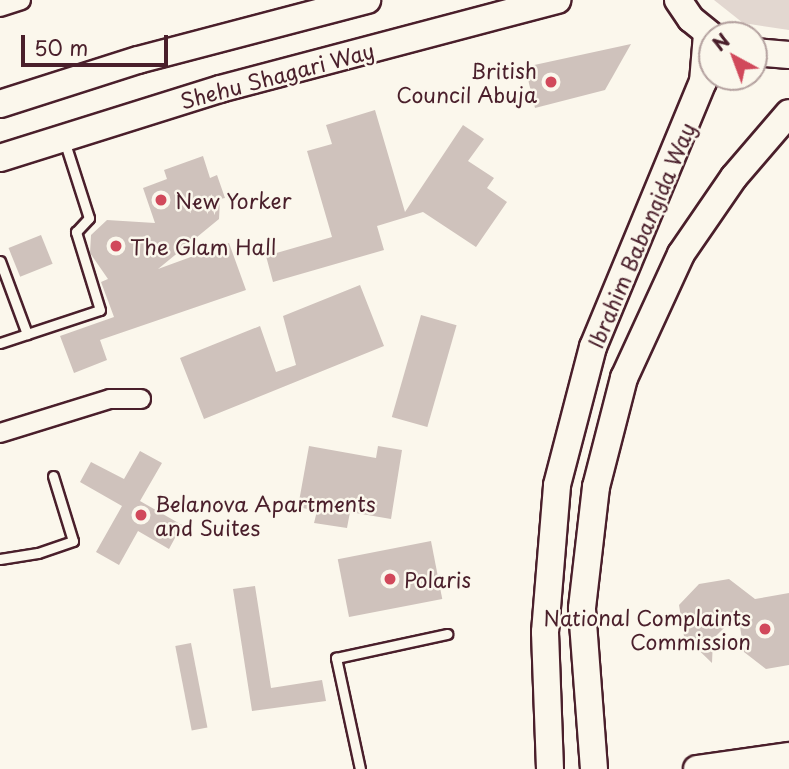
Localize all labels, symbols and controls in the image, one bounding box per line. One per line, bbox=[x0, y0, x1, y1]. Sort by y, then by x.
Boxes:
scale bar bbox=[24, 21, 172, 65]
north arrow bbox=[698, 21, 768, 91]
text: N bbox=[706, 26, 735, 57]
text: 50 m bbox=[34, 31, 88, 63]
street label: Shehu Shagari Way bbox=[178, 37, 376, 113]
place label: British Council Abuja bbox=[395, 57, 537, 107]
marker: British Council Abuja bbox=[543, 74, 559, 90]
street label: Ibrahim Babangida Way bbox=[582, 118, 700, 352]
place label: New Yorker bbox=[175, 187, 291, 213]
marker: New Yorker bbox=[153, 192, 169, 208]
place label: The Glam Hall bbox=[130, 233, 276, 259]
marker: The Glam Hall bbox=[108, 238, 124, 254]
place label: Belanova Apartments and Suites bbox=[155, 490, 375, 540]
marker: Belanova Apartments and Suites bbox=[133, 507, 149, 523]
place label: Polaris bbox=[404, 566, 471, 592]
marker: Polaris bbox=[382, 571, 398, 587]
place label: National Complaints Commission bbox=[543, 604, 751, 654]
marker: National Complaints Commission bbox=[757, 621, 773, 637]

